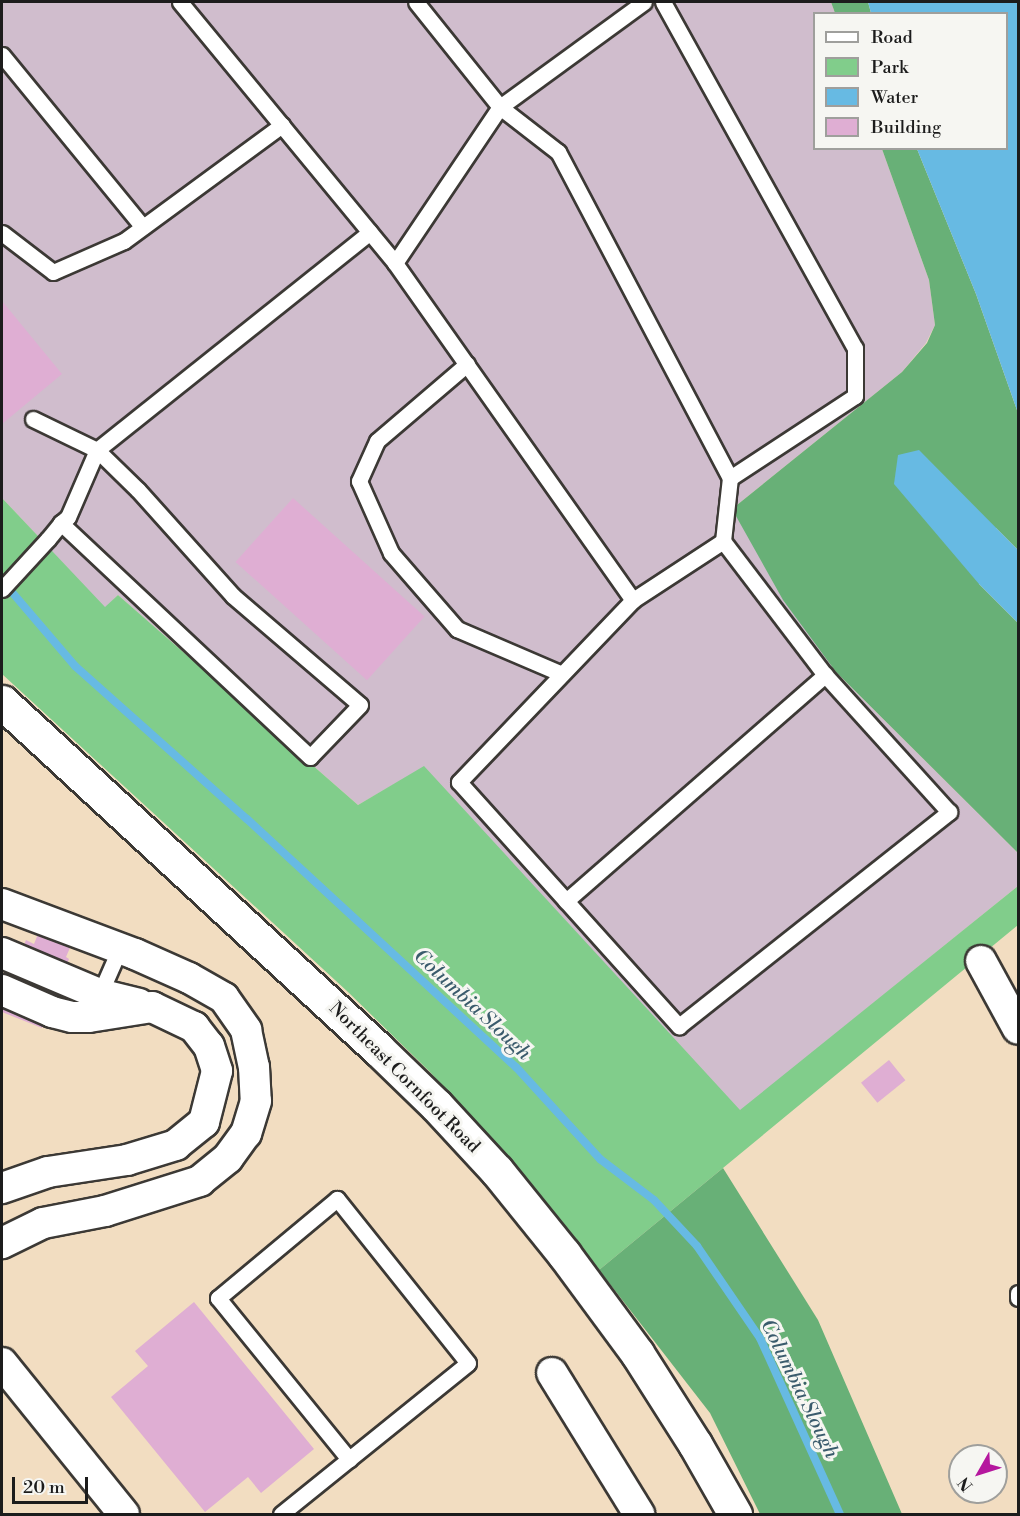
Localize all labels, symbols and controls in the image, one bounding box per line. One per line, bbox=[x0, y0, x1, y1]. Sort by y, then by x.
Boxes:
legend bbox=[813, 12, 1008, 150]
text: Road bbox=[871, 26, 913, 49]
text: Park bbox=[871, 56, 908, 79]
text: Water bbox=[871, 86, 918, 109]
text: Building bbox=[871, 116, 941, 139]
water label: Columbia Slough bbox=[408, 945, 536, 1065]
street label: Northeast Cornfoot Road bbox=[324, 998, 484, 1158]
water label: Columbia Slough bbox=[755, 1316, 843, 1462]
north arrow bbox=[948, 1444, 1008, 1504]
scale bar bbox=[15, 1465, 92, 1503]
text: N bbox=[954, 1473, 977, 1495]
text: 20 m bbox=[23, 1476, 65, 1499]

